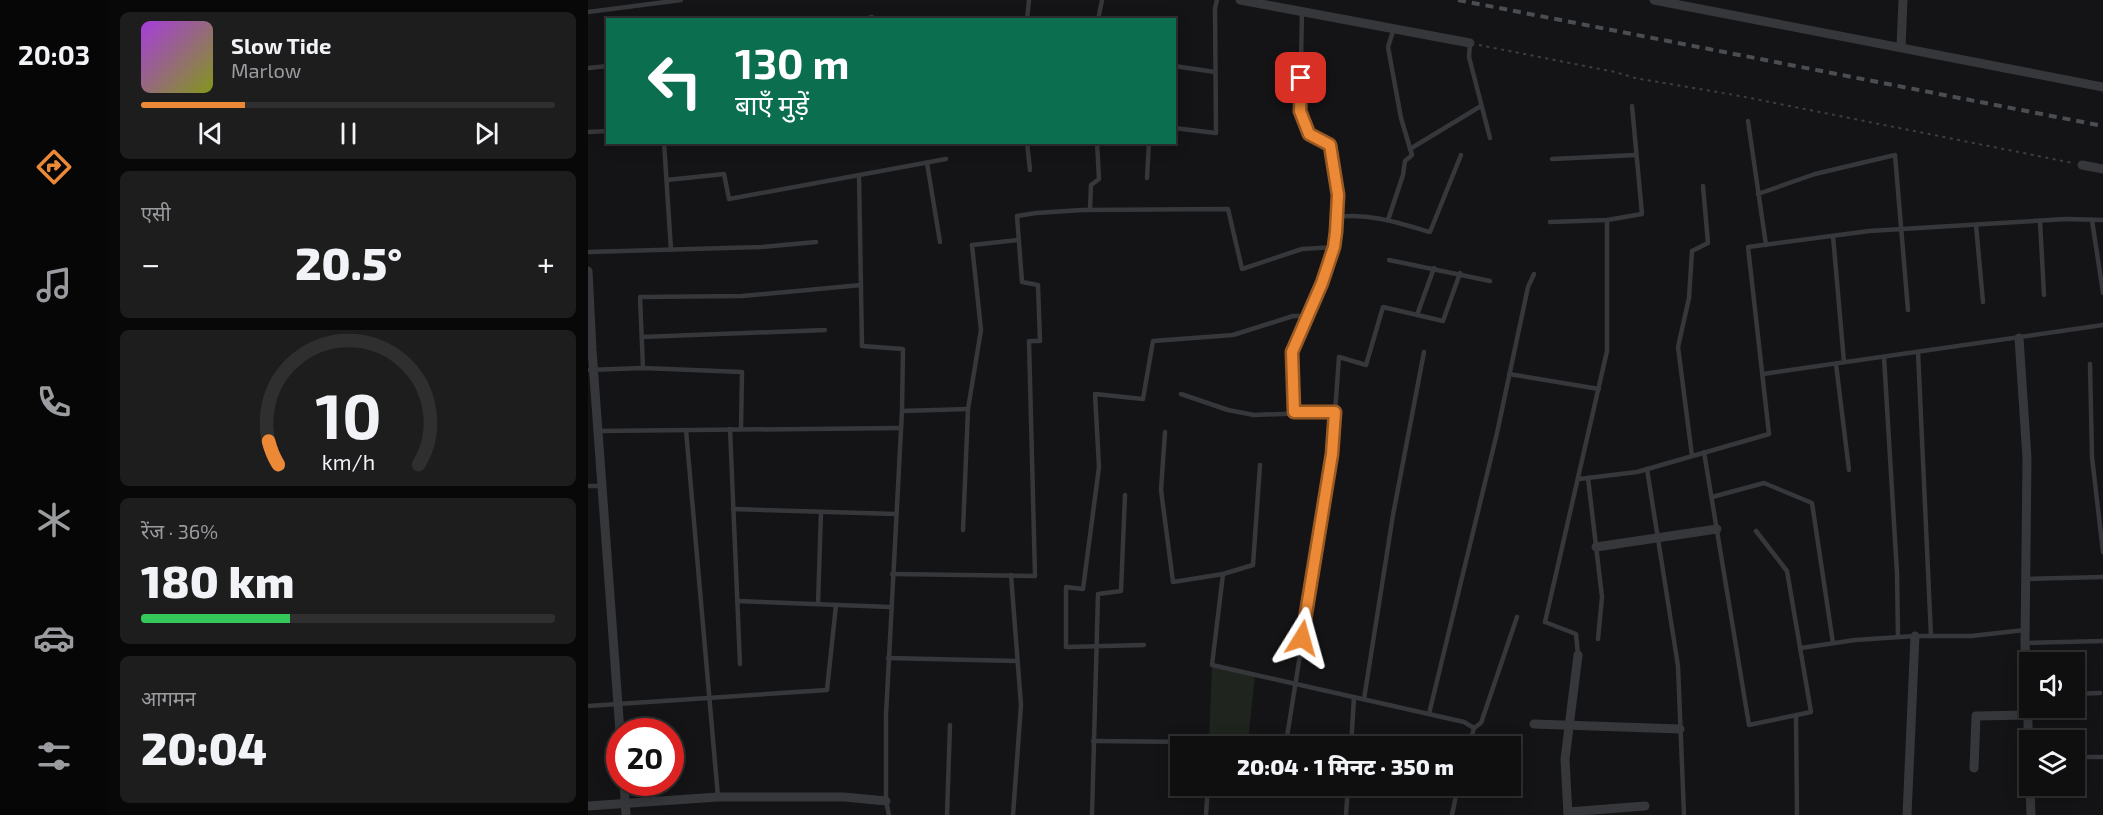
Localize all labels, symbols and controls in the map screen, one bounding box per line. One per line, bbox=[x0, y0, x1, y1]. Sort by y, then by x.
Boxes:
text: Slow Tide bbox=[231, 32, 331, 58]
text: 130 m bbox=[735, 37, 850, 87]
text: 20:03 bbox=[18, 38, 90, 70]
icon: left bbox=[636, 42, 714, 120]
pin bbox=[1275, 52, 1326, 103]
text: Marlow bbox=[231, 58, 301, 82]
icon: arrive bbox=[1284, 61, 1317, 94]
text: बाएँ मुड़ें bbox=[735, 88, 809, 120]
icon: previous bbox=[194, 117, 227, 150]
icon: pause bbox=[332, 117, 365, 150]
icon: next bbox=[470, 117, 503, 150]
icon: directions bbox=[33, 146, 75, 188]
text: एसी bbox=[141, 201, 171, 225]
text: 20.5° bbox=[295, 235, 402, 289]
text: − bbox=[141, 243, 160, 283]
text: + bbox=[537, 243, 555, 283]
icon: music bbox=[33, 264, 75, 306]
text: 10 bbox=[315, 377, 381, 452]
icon: phone bbox=[33, 381, 75, 423]
text: km/h bbox=[321, 449, 375, 474]
icon: climate bbox=[33, 499, 75, 541]
text: रेंज · 36% bbox=[141, 519, 218, 543]
text: 180 km bbox=[141, 553, 295, 607]
position arrow bbox=[1270, 606, 1334, 670]
icon: car bbox=[33, 617, 75, 659]
map controls bbox=[2019, 652, 2085, 796]
button: sound bbox=[2019, 652, 2085, 718]
text: आगमन bbox=[141, 686, 196, 710]
speed limit sign: 20 bbox=[606, 718, 684, 796]
text: 20:04 bbox=[141, 720, 267, 774]
button: layers bbox=[2019, 730, 2085, 796]
icon: filters bbox=[33, 735, 75, 777]
text: 20:04 · 1 मिनट · 350 m bbox=[1237, 753, 1454, 779]

